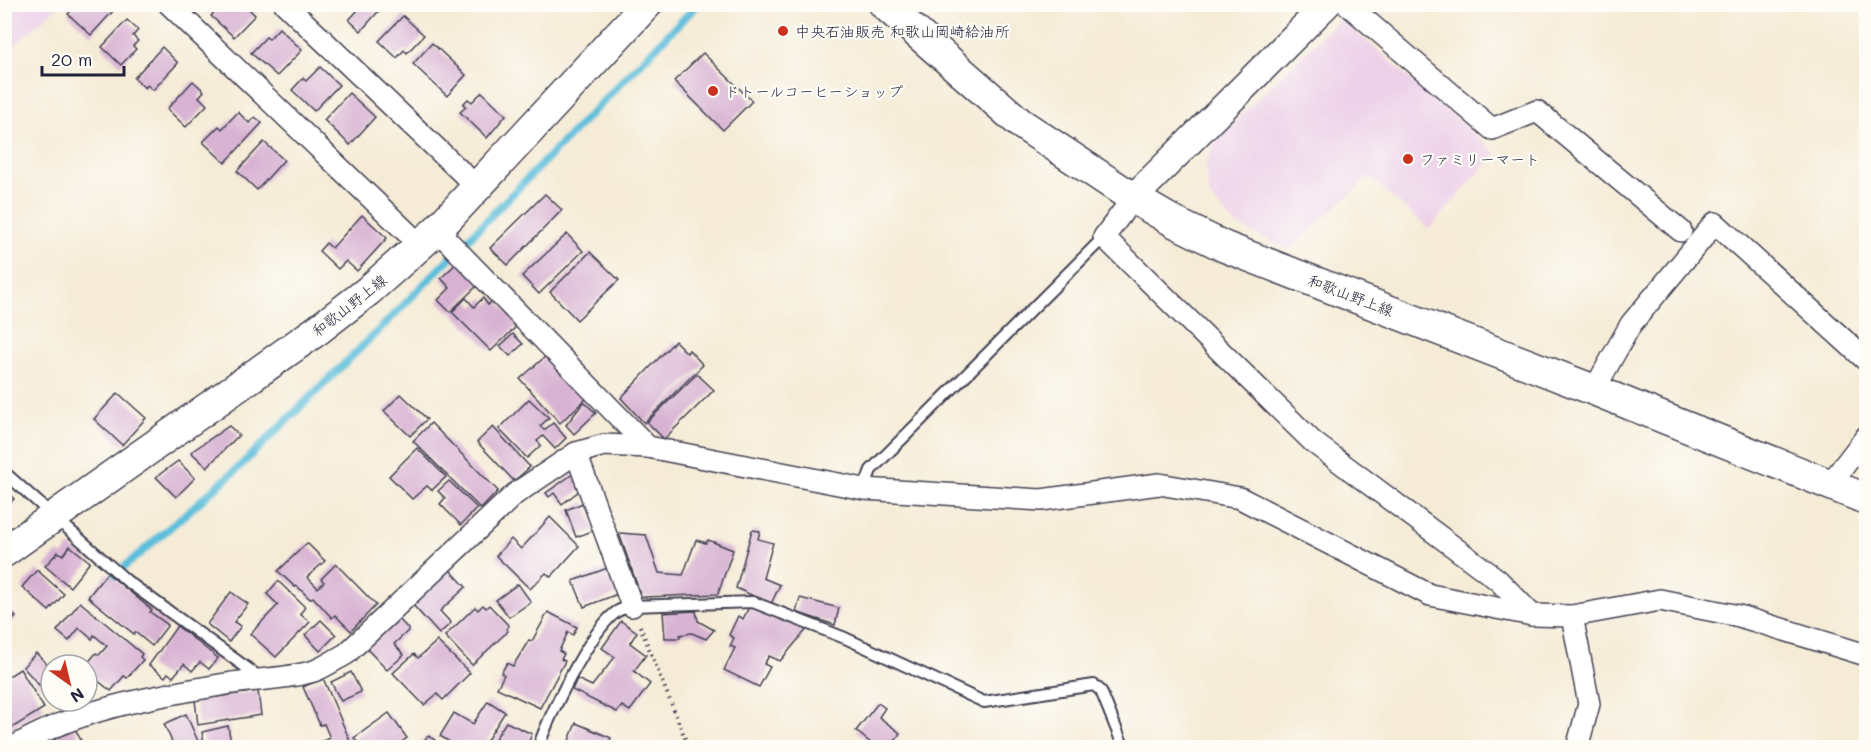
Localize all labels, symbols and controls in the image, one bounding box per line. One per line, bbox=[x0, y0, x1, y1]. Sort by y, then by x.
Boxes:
place label: 中央石油販売 和歌山岡崎給油所 bbox=[795, 21, 1010, 41]
marker: 中央石油販売 和歌山岡崎給油所 bbox=[776, 24, 790, 38]
scale bar bbox=[42, 39, 124, 77]
text: 20 m bbox=[51, 47, 92, 71]
place label: ドトールコーヒーショップ bbox=[725, 81, 903, 101]
marker: ドトールコーヒーショップ bbox=[706, 84, 720, 98]
place label: ファミリーマート bbox=[1420, 149, 1540, 169]
marker: ファミリーマート bbox=[1401, 152, 1415, 166]
street label: 和歌山野上線 bbox=[307, 269, 391, 341]
street label: 和歌山野上線 bbox=[1305, 270, 1397, 320]
north arrow bbox=[39, 653, 99, 713]
text: N bbox=[67, 684, 89, 708]

